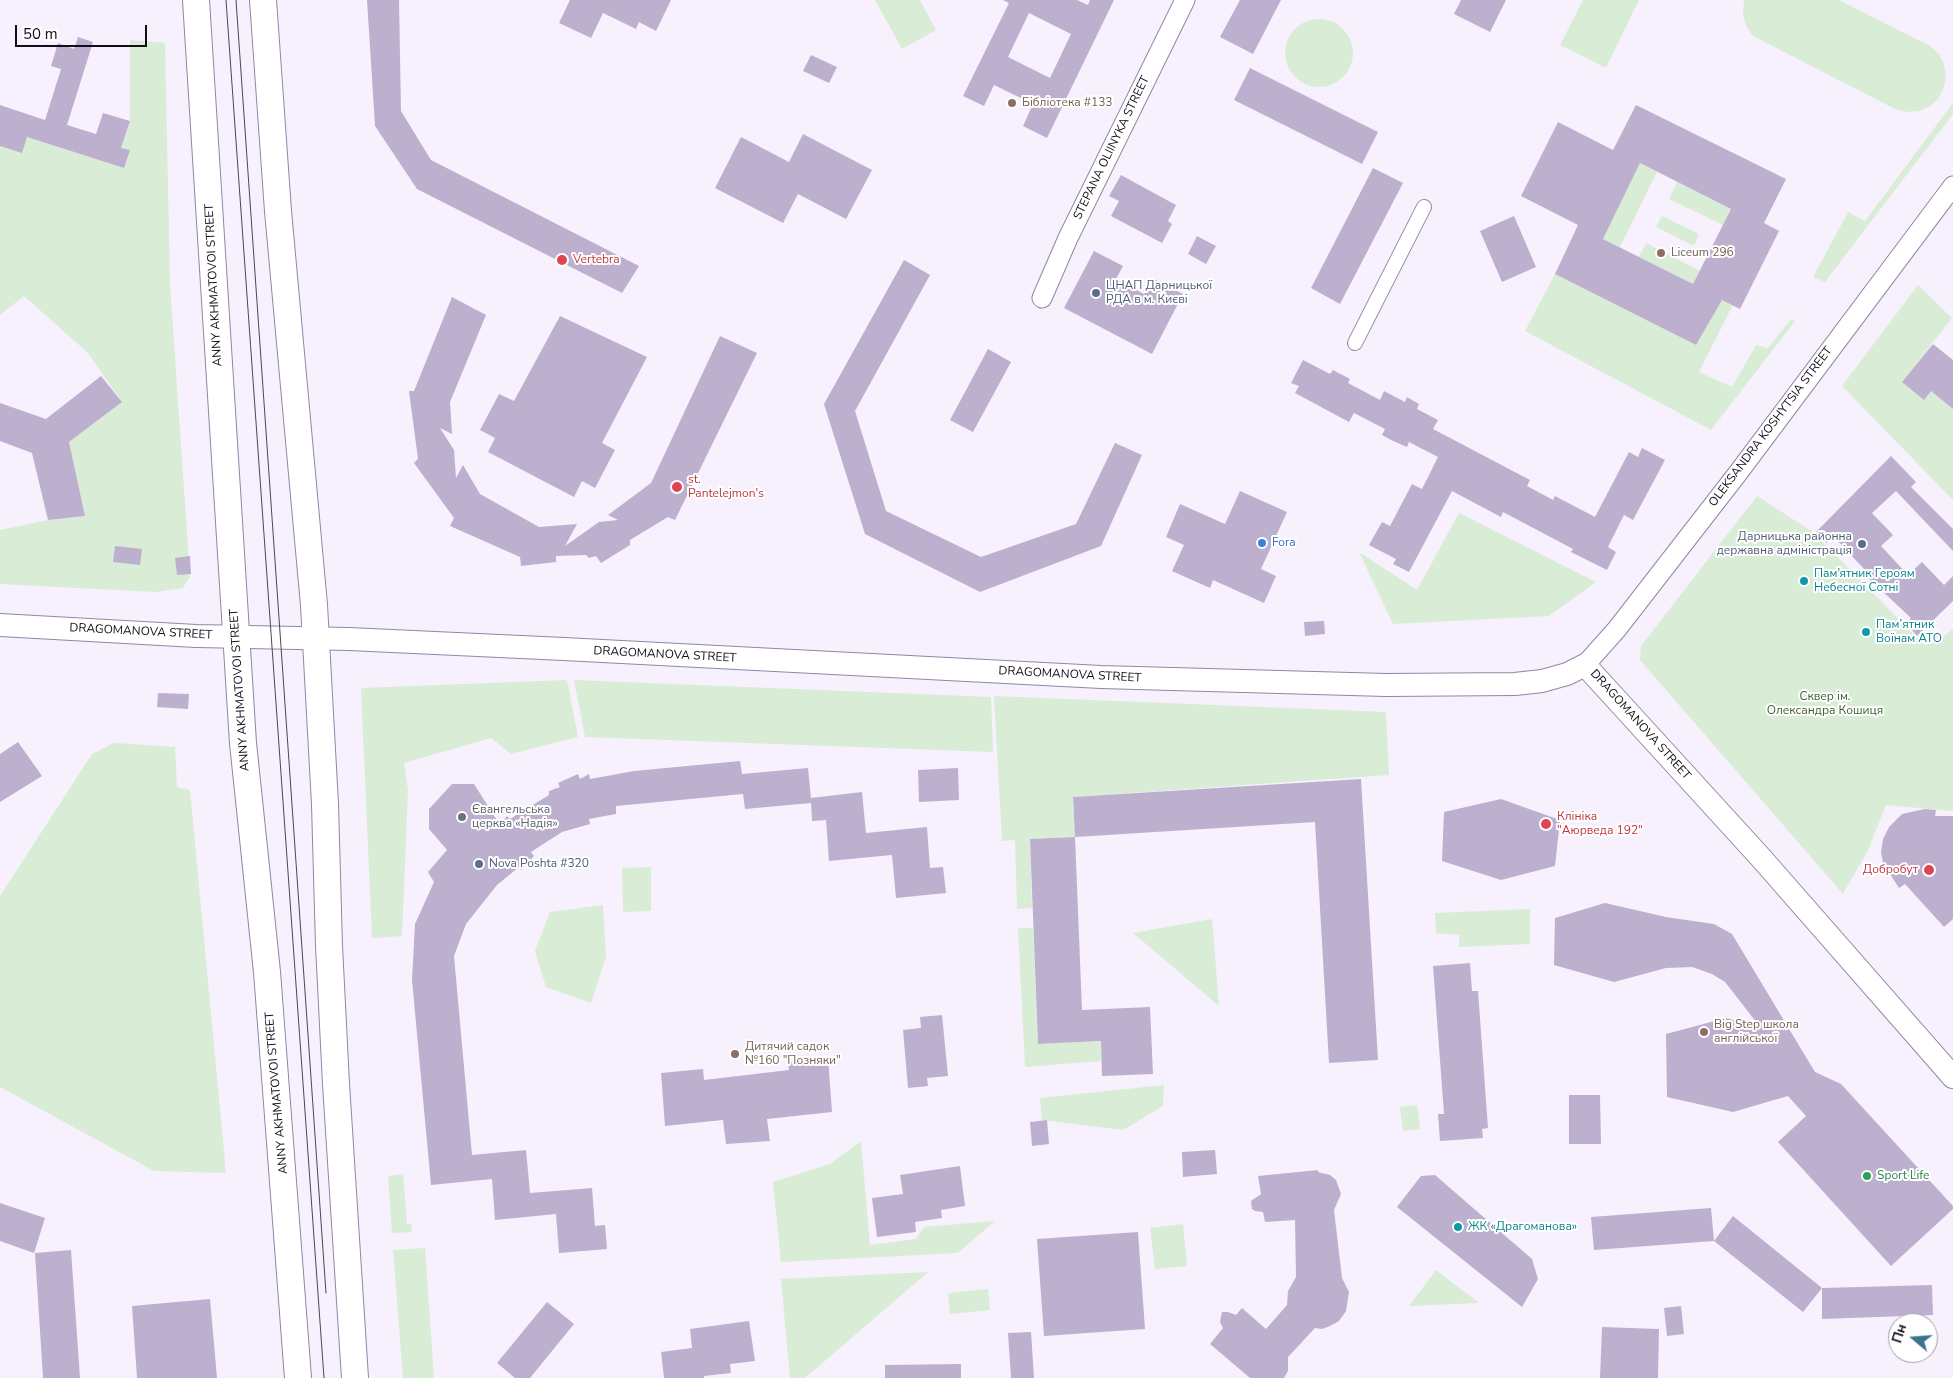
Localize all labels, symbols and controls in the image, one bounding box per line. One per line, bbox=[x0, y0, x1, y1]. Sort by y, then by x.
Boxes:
scale bar bbox=[18, 15, 150, 47]
text: 50 m bbox=[23, 24, 58, 44]
street label: STEPANA OLIINYKA STREET bbox=[1071, 74, 1153, 222]
place label: Бібліотека #133 bbox=[1022, 96, 1113, 110]
marker: Бібліотека #133 bbox=[1006, 97, 1018, 109]
street label: ANNY AKHMATOVOI STREET bbox=[203, 203, 225, 367]
place label: Liceum 296 bbox=[1671, 246, 1734, 260]
marker: Liceum 296 bbox=[1655, 247, 1667, 259]
marker: Vertebra bbox=[555, 253, 569, 267]
place label: Vertebra bbox=[573, 253, 620, 267]
place label: ЦНАП Дарницької РДА в м. Києві bbox=[1106, 279, 1212, 307]
marker: ЦНАП Дарницької РДА в м. Києві bbox=[1090, 287, 1102, 299]
street label: OLEKSANDRA KOSHYTSIA STREET bbox=[1706, 344, 1836, 510]
place label: st. Pantelejmon's bbox=[688, 473, 764, 501]
marker: st. Pantelejmon's bbox=[670, 480, 684, 494]
place label: Дарницька районна державна адміністрація bbox=[1717, 530, 1852, 558]
place label: Fora bbox=[1272, 536, 1296, 550]
marker: Fora bbox=[1256, 537, 1268, 549]
marker: Дарницька районна державна адміністрація bbox=[1856, 538, 1868, 550]
place label: Пам'ятник Героям Небесної Сотні bbox=[1814, 567, 1915, 595]
marker: Пам'ятник Героям Небесної Сотні bbox=[1798, 575, 1810, 587]
street label: ANNY AKHMATOVOI STREET bbox=[227, 608, 253, 772]
place label: Пам’ятник Воїнам АТО bbox=[1876, 618, 1942, 646]
street label: DRAGOMANOVA STREET bbox=[69, 621, 213, 643]
marker: Пам’ятник Воїнам АТО bbox=[1860, 626, 1872, 638]
street label: DRAGOMANOVA STREET bbox=[593, 644, 737, 666]
street label: DRAGOMANOVA STREET bbox=[998, 664, 1142, 686]
street label: DRAGOMANOVA STREET bbox=[1587, 667, 1693, 783]
park label: Сквер ім. Олександра Кошиця bbox=[1767, 690, 1883, 718]
place label: Євангельська церква «Надія» bbox=[472, 803, 558, 831]
place label: Клініка "Аюрведа 192" bbox=[1557, 810, 1643, 838]
marker: Євангельська церква «Надія» bbox=[456, 811, 468, 823]
marker: Клініка "Аюрведа 192" bbox=[1539, 817, 1553, 831]
place label: Nova Poshta #320 bbox=[489, 857, 589, 871]
marker: Nova Poshta #320 bbox=[473, 858, 485, 870]
place label: Добробут bbox=[1863, 863, 1918, 877]
marker: Добробут bbox=[1922, 863, 1936, 877]
street label: ANNY AKHMATOVOI STREET bbox=[263, 1011, 291, 1175]
place label: Big Step школа англiйськоï bbox=[1714, 1018, 1799, 1046]
marker: Big Step школа англiйськоï bbox=[1698, 1026, 1710, 1038]
place label: Дитячий садок №160 "Позняки" bbox=[745, 1040, 841, 1068]
marker: Дитячий садок №160 "Позняки" bbox=[729, 1048, 741, 1060]
place label: Sport Life bbox=[1877, 1169, 1929, 1183]
marker: Sport Life bbox=[1861, 1170, 1873, 1182]
place label: ЖК «Драгоманова» bbox=[1468, 1220, 1577, 1234]
marker: ЖК «Драгоманова» bbox=[1452, 1221, 1464, 1233]
north arrow bbox=[1888, 1313, 1938, 1363]
text: Пн bbox=[1887, 1321, 1911, 1346]

